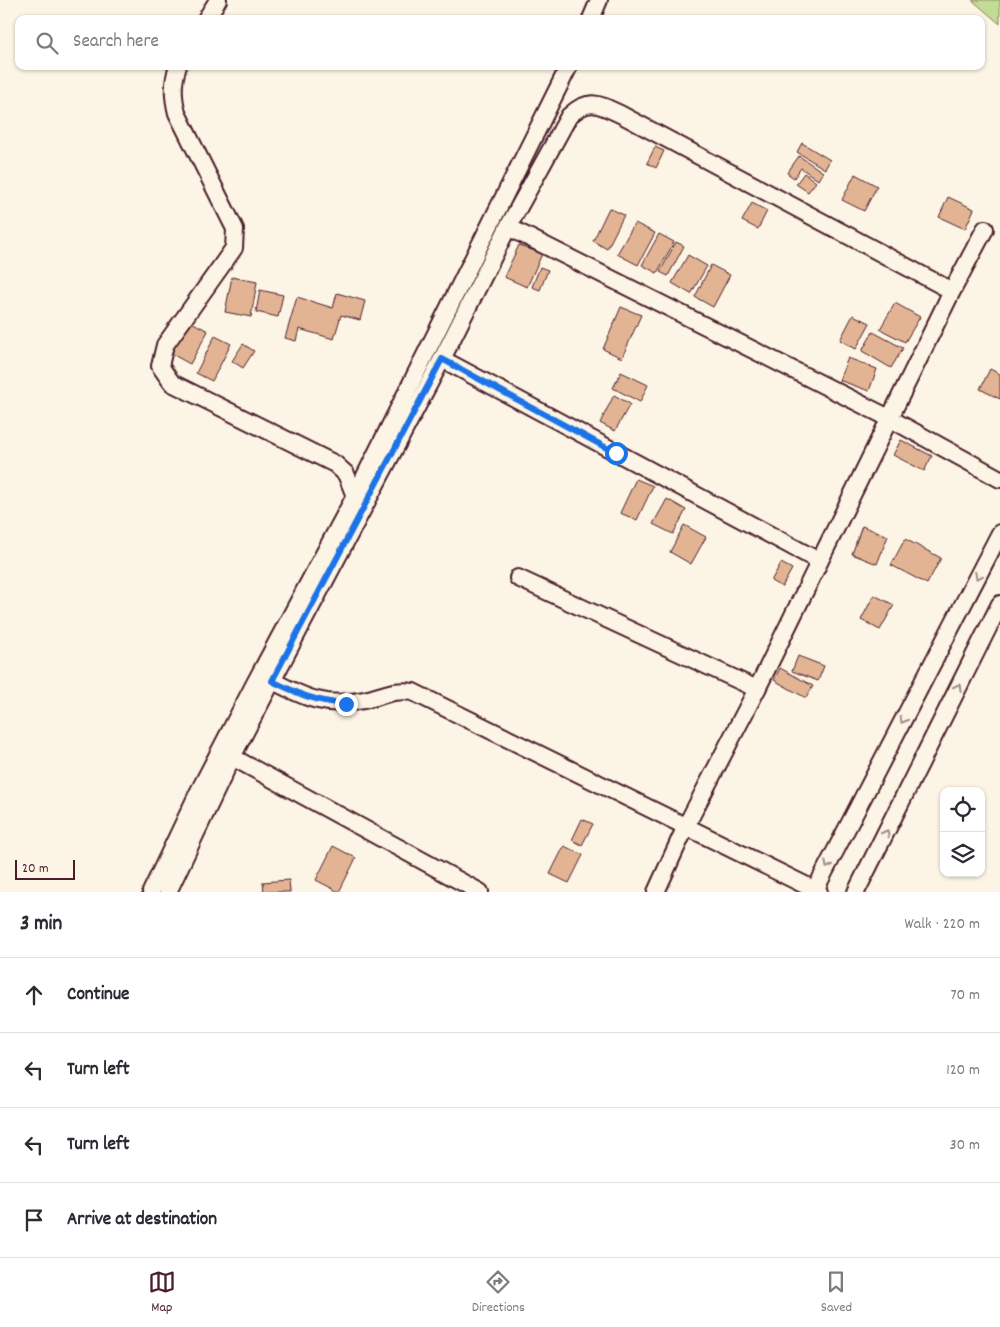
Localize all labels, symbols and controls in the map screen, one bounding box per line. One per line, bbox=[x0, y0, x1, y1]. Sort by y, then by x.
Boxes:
search box bbox=[15, 15, 985, 70]
icon: search bbox=[33, 29, 61, 57]
text: Search here bbox=[73, 29, 159, 56]
route start bbox=[605, 442, 628, 465]
one-way arrow bbox=[974, 571, 984, 580]
one-way arrow bbox=[952, 684, 962, 693]
route end bbox=[335, 693, 358, 716]
one-way arrow bbox=[899, 715, 909, 724]
map controls bbox=[940, 787, 985, 877]
button: locate bbox=[940, 787, 985, 832]
one-way arrow bbox=[879, 829, 890, 838]
button: layers bbox=[940, 832, 985, 877]
scale bar bbox=[15, 857, 75, 880]
text: 20 m bbox=[22, 859, 49, 879]
one-way arrow bbox=[824, 859, 834, 868]
text: 3 min bbox=[20, 910, 62, 940]
text: Walk · 220 m bbox=[905, 913, 980, 936]
icon: ahead bbox=[20, 981, 48, 1009]
text: Continue bbox=[67, 982, 129, 1009]
text: 70 m bbox=[950, 984, 980, 1007]
icon: left bbox=[20, 1056, 48, 1084]
text: Turn left bbox=[67, 1057, 130, 1084]
text: 120 m bbox=[946, 1059, 980, 1082]
icon: left bbox=[20, 1131, 48, 1159]
text: Turn left bbox=[67, 1132, 130, 1159]
text: 30 m bbox=[950, 1134, 980, 1157]
icon: arrive bbox=[20, 1206, 48, 1234]
text: Arrive at destination bbox=[67, 1207, 217, 1234]
tab: Map bbox=[148, 1268, 176, 1318]
tab: Directions bbox=[472, 1268, 525, 1318]
tab: Saved bbox=[821, 1268, 852, 1318]

